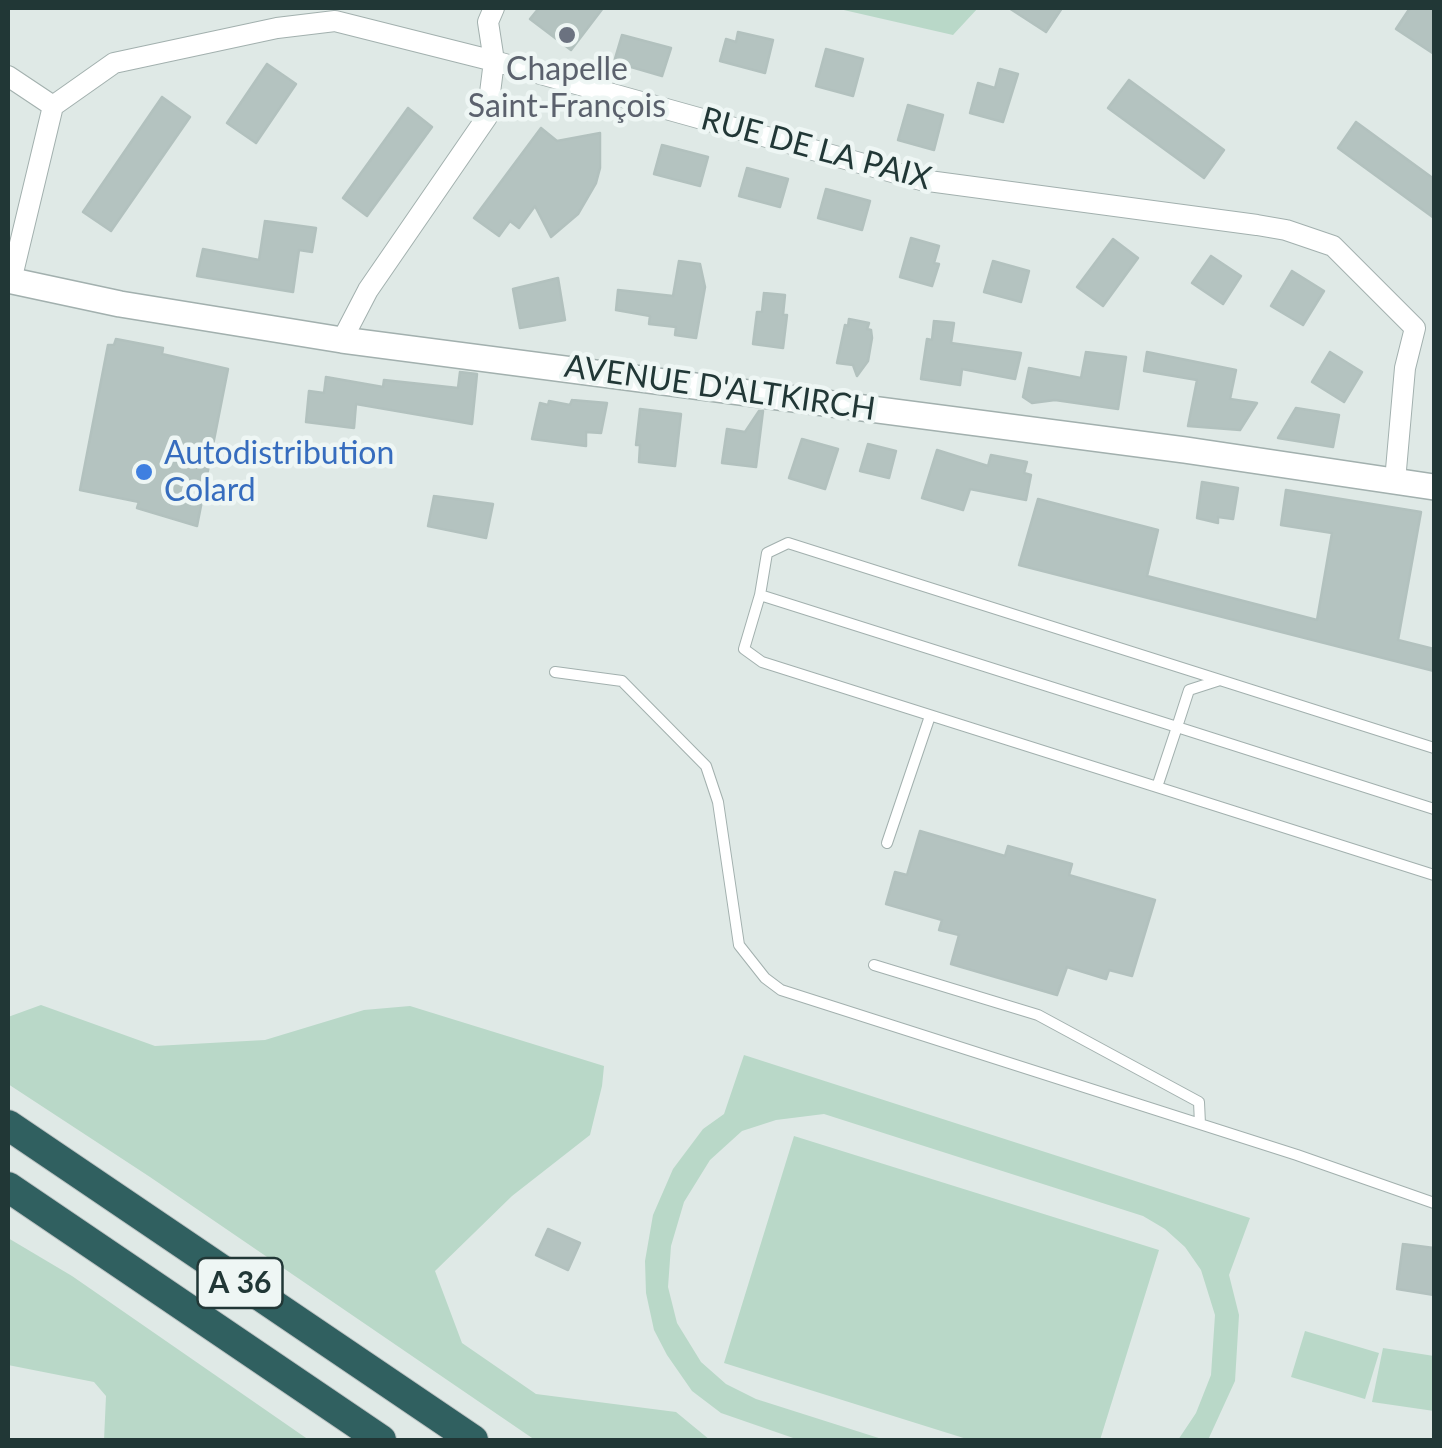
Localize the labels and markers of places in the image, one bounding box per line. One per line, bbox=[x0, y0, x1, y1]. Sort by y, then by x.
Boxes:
marker: Chapelle Saint-François bbox=[556, 24, 578, 46]
place label: Chapelle Saint-François bbox=[468, 51, 666, 126]
place label: Autodistribution Colard bbox=[164, 435, 394, 510]
marker: Autodistribution Colard bbox=[133, 461, 155, 483]

